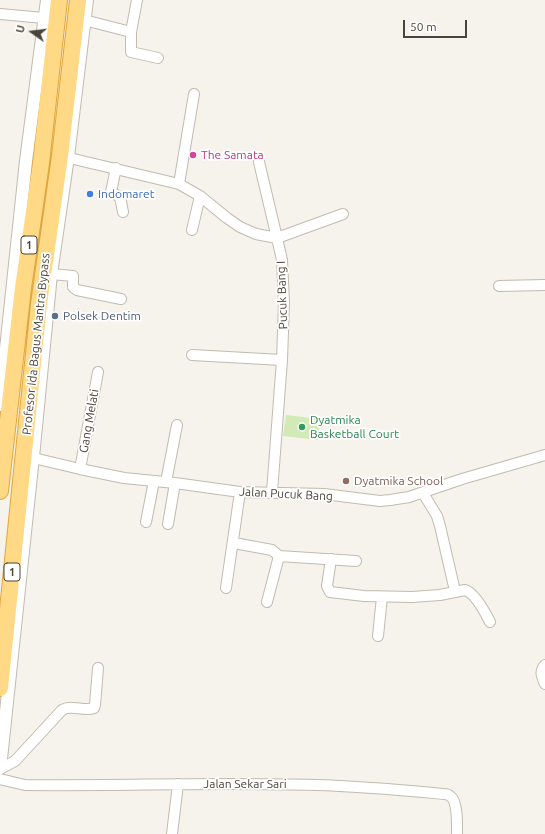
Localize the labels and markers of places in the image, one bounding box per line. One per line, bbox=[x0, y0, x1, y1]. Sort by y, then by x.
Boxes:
place label: The Samata bbox=[201, 148, 264, 162]
marker: The Samata bbox=[188, 150, 198, 160]
place label: Indomaret bbox=[98, 187, 154, 201]
marker: Indomaret bbox=[85, 189, 95, 199]
place label: Polsek Dentim bbox=[63, 309, 141, 323]
marker: Polsek Dentim bbox=[50, 311, 60, 321]
place label: Dyatmika Basketball Court bbox=[310, 413, 399, 441]
marker: Dyatmika Basketball Court bbox=[297, 422, 307, 432]
place label: Dyatmika School bbox=[354, 474, 443, 488]
marker: Dyatmika School bbox=[341, 476, 351, 486]

